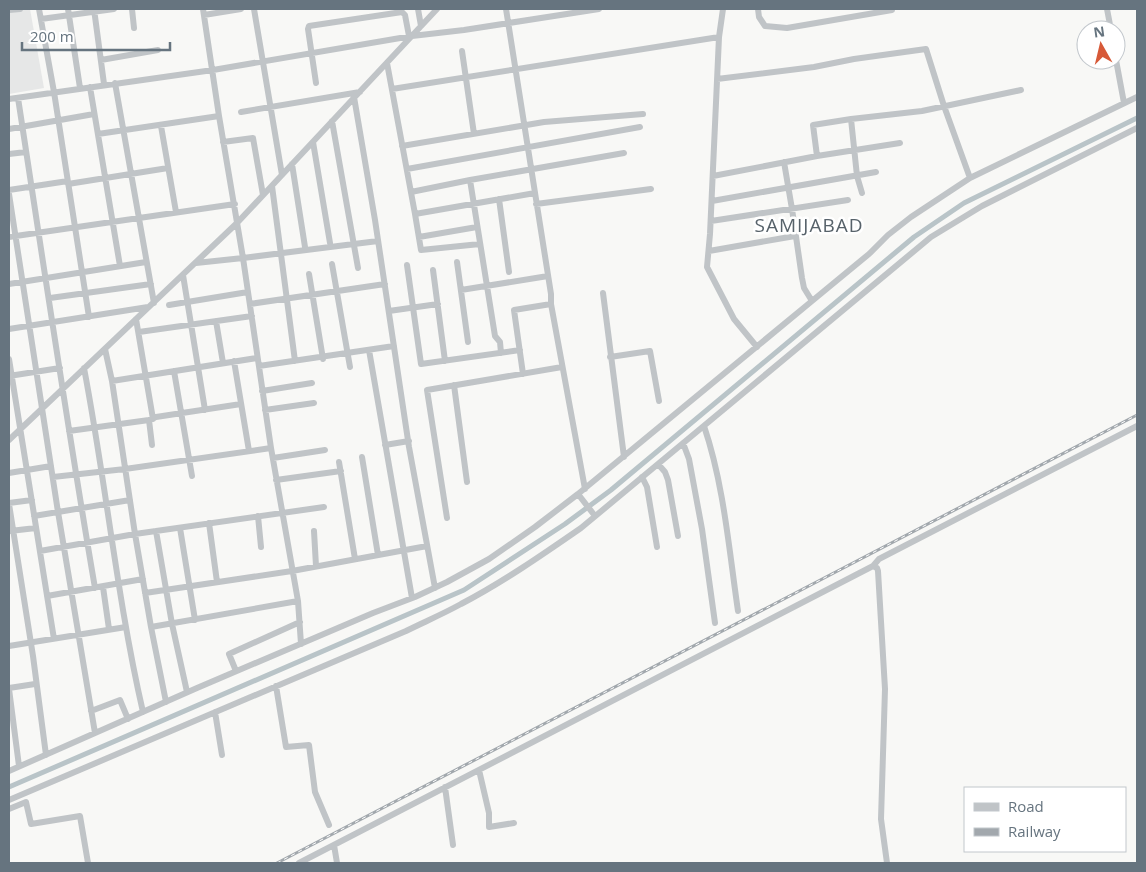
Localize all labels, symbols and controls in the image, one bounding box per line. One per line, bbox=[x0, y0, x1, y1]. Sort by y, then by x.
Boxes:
scale bar bbox=[22, 20, 170, 52]
north arrow bbox=[1076, 20, 1126, 70]
text: N bbox=[1092, 21, 1106, 42]
text: 200 m bbox=[30, 26, 74, 46]
district label: SAMIJABAD bbox=[754, 212, 864, 238]
legend bbox=[964, 787, 1126, 852]
text: Road bbox=[1008, 796, 1044, 816]
text: Railway bbox=[1008, 821, 1061, 841]

